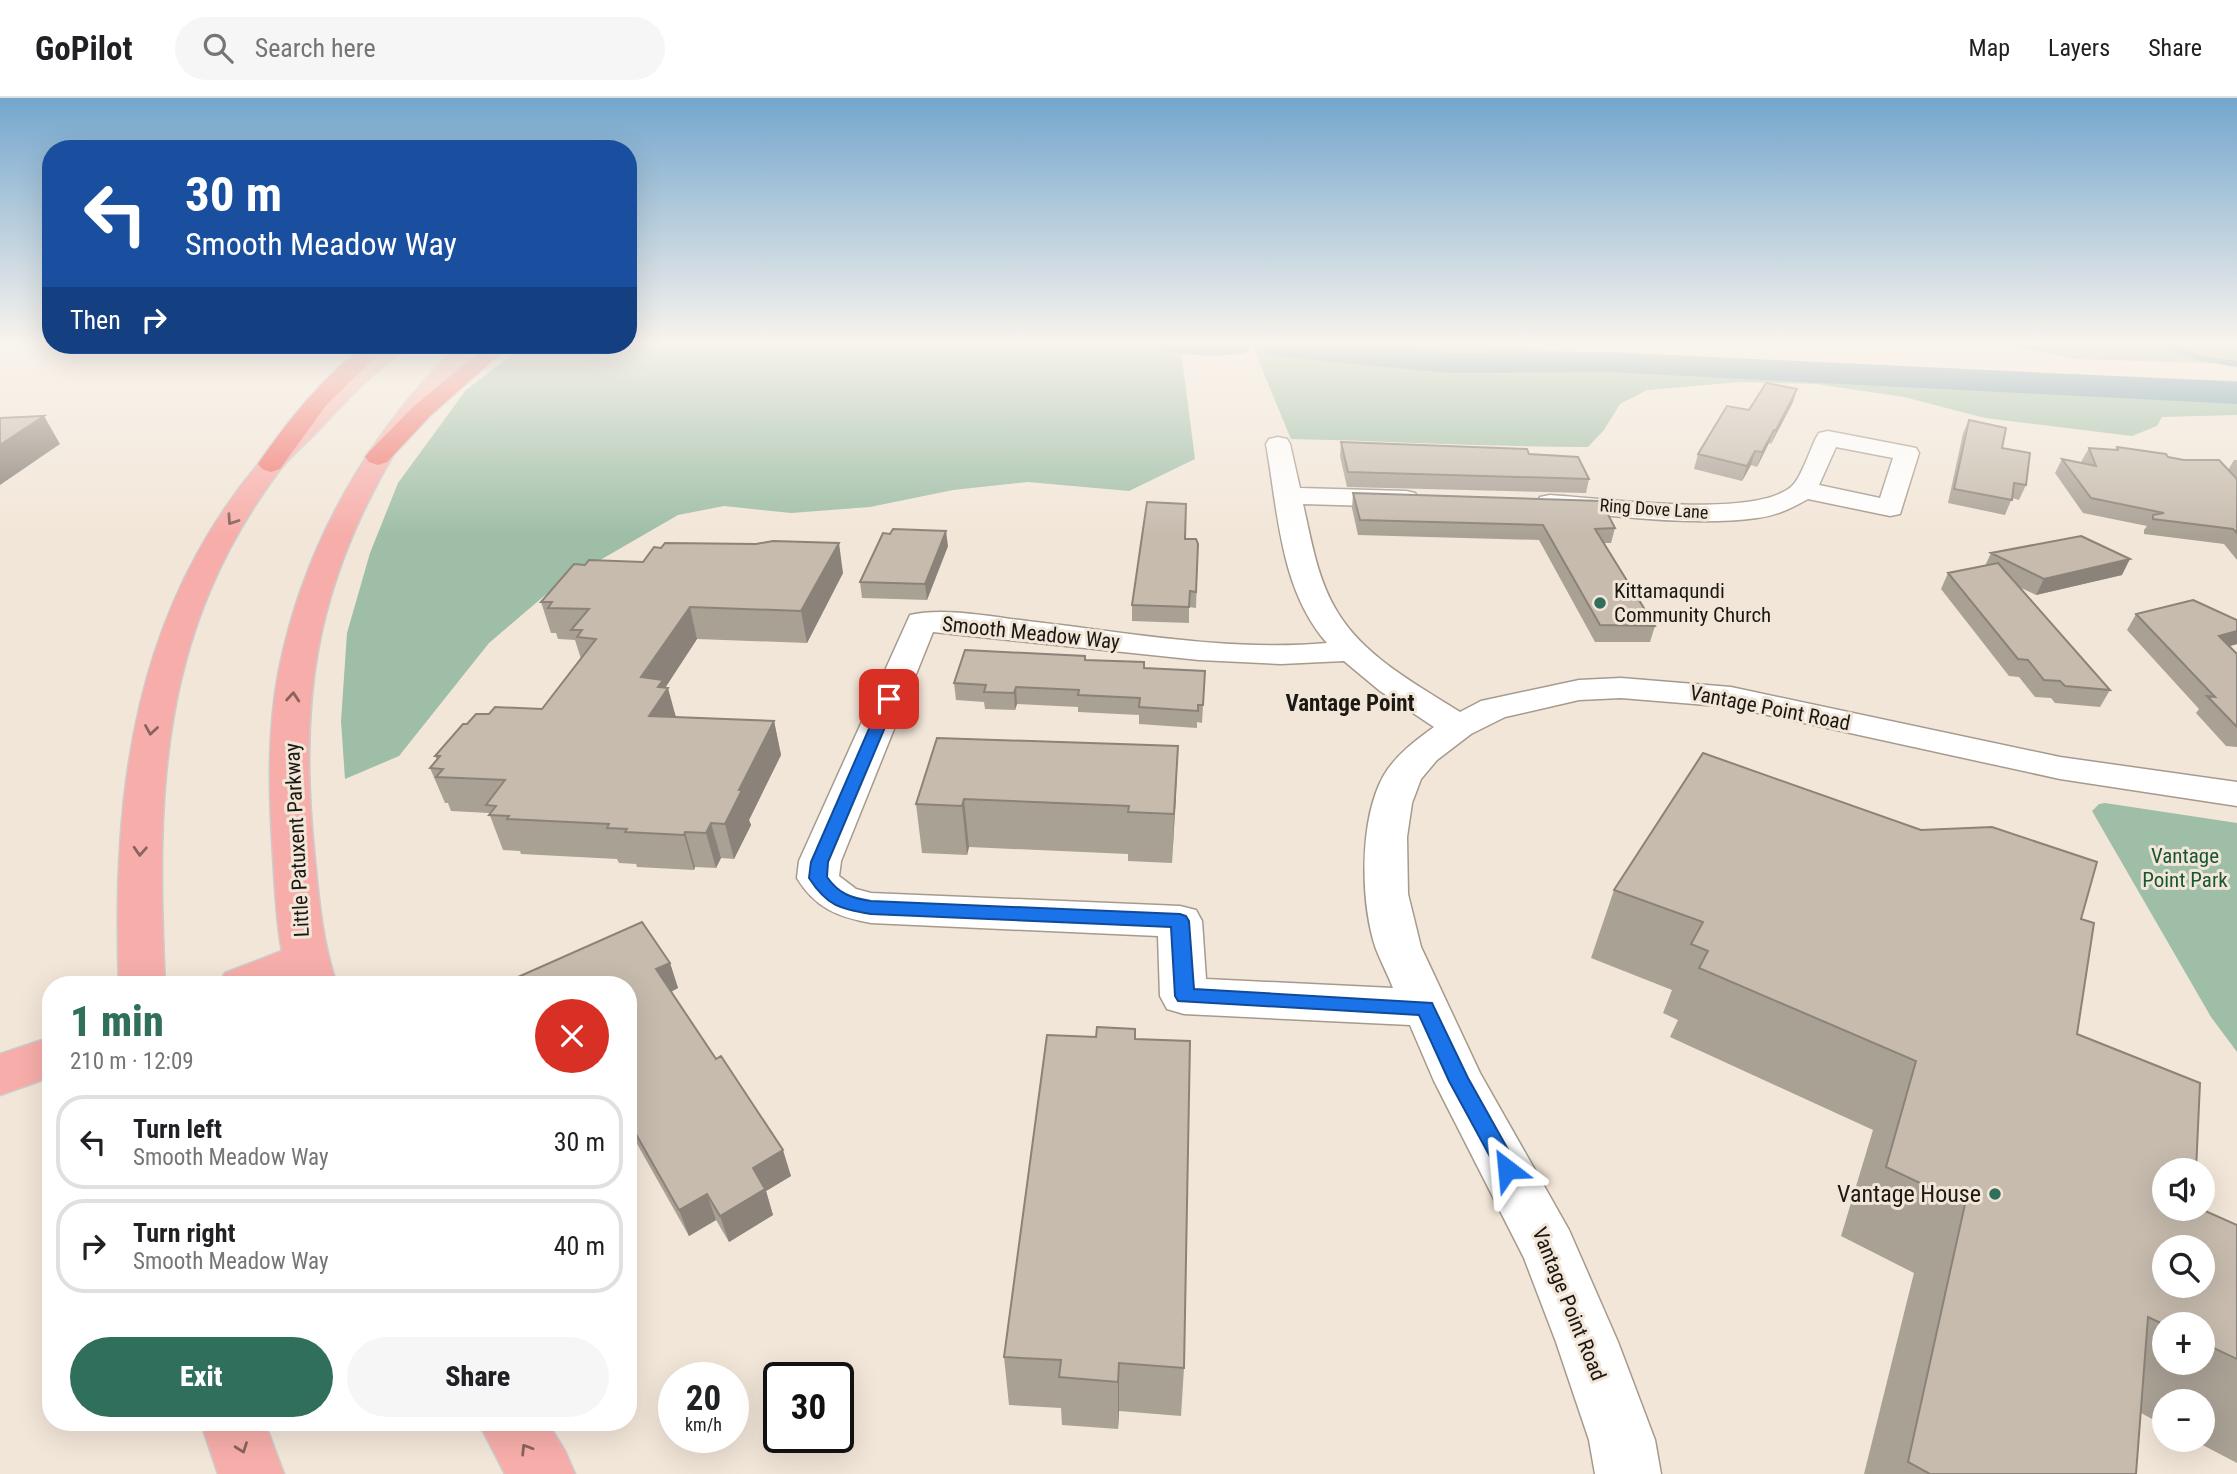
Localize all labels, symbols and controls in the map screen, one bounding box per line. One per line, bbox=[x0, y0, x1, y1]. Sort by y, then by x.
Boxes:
search box bbox=[175, 17, 665, 80]
text: GoPilot bbox=[35, 29, 133, 68]
icon: search bbox=[199, 29, 237, 67]
text: Search here bbox=[255, 33, 376, 63]
text: Map bbox=[1969, 34, 2010, 62]
text: Layers bbox=[2048, 34, 2110, 62]
text: Share bbox=[2148, 34, 2202, 62]
text: 30 m bbox=[185, 166, 282, 223]
icon: left bbox=[70, 168, 161, 259]
text: Smooth Meadow Way bbox=[185, 225, 457, 263]
icon: right bbox=[135, 301, 173, 339]
text: Then bbox=[70, 305, 121, 335]
street label: Ring Dove Lane bbox=[1599, 494, 1709, 523]
one-way arrow bbox=[228, 512, 240, 525]
place label: Kittamaqundi Community Church bbox=[1614, 579, 1771, 627]
marker: Kittamaqundi Community Church bbox=[1592, 595, 1608, 611]
street label: Smooth Meadow Way bbox=[941, 612, 1121, 654]
pin bbox=[859, 669, 919, 729]
icon: arrive bbox=[870, 680, 908, 718]
street label: Vantage Point Road bbox=[1688, 681, 1852, 735]
district label: Vantage Point bbox=[1285, 690, 1415, 717]
one-way arrow bbox=[285, 692, 300, 703]
one-way arrow bbox=[144, 724, 159, 736]
street label: Little Patuxent Parkway bbox=[280, 742, 314, 938]
park label: Vantage Point Park bbox=[2142, 844, 2228, 892]
one-way arrow bbox=[132, 846, 147, 857]
text: 1 min bbox=[70, 997, 164, 1046]
button: close bbox=[535, 999, 609, 1073]
text: 210 m · 12:09 bbox=[70, 1048, 194, 1075]
text: Turn left bbox=[133, 1114, 222, 1144]
icon: left bbox=[74, 1123, 112, 1161]
text: 30 m bbox=[554, 1127, 605, 1157]
position arrow bbox=[1470, 1132, 1544, 1206]
text: Smooth Meadow Way bbox=[133, 1144, 328, 1171]
map controls bbox=[2152, 1158, 2215, 1452]
button: sound bbox=[2152, 1158, 2215, 1221]
place label: Vantage House bbox=[1837, 1180, 1981, 1208]
marker: Vantage House bbox=[1987, 1186, 2003, 1202]
text: Turn right bbox=[133, 1218, 235, 1248]
street label: Vantage Point Road bbox=[1527, 1224, 1611, 1384]
icon: right bbox=[74, 1227, 112, 1265]
text: 40 m bbox=[554, 1231, 605, 1261]
button: search bbox=[2152, 1235, 2215, 1298]
text: Smooth Meadow Way bbox=[133, 1248, 328, 1275]
button: + bbox=[2152, 1312, 2215, 1375]
button: Exit bbox=[70, 1337, 333, 1417]
button: Share bbox=[347, 1337, 609, 1417]
speed limit sign: 30 bbox=[763, 1362, 854, 1453]
text: 20 bbox=[686, 1378, 721, 1419]
button: − bbox=[2152, 1389, 2215, 1452]
text: km/h bbox=[685, 1414, 722, 1435]
one-way arrow bbox=[234, 1442, 248, 1454]
one-way arrow bbox=[522, 1443, 535, 1456]

